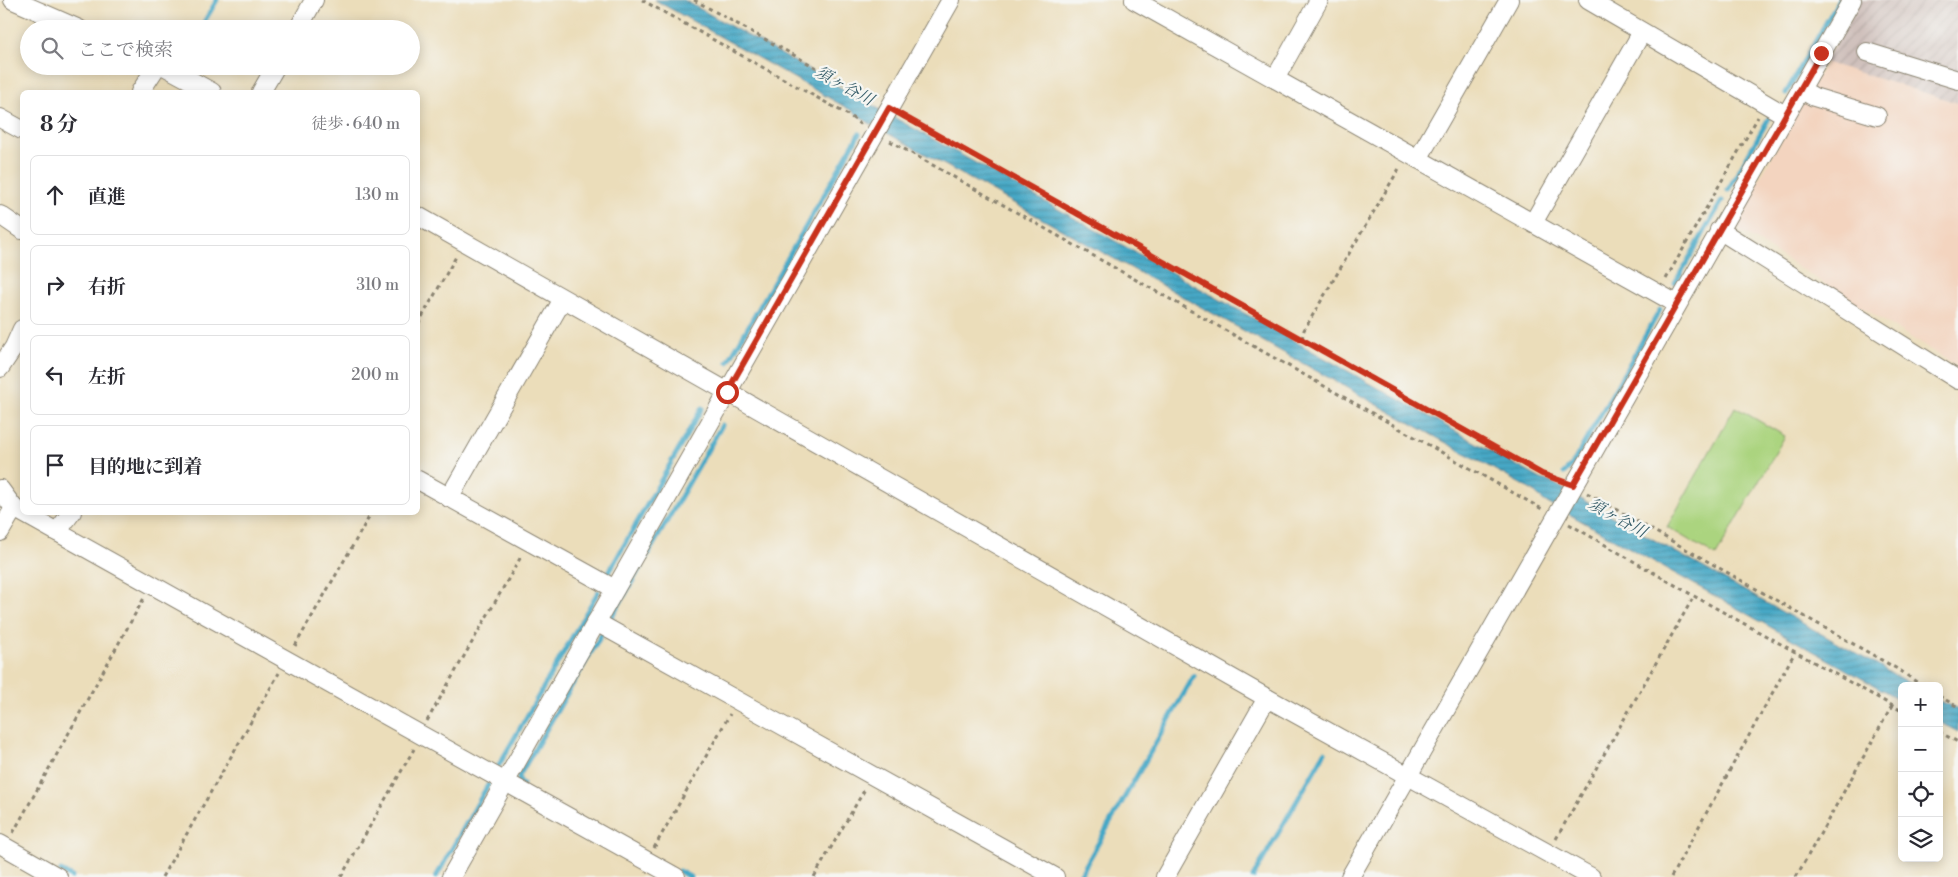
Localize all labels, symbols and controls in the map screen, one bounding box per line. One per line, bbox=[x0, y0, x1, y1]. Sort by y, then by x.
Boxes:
search box bbox=[20, 20, 420, 75]
icon: search bbox=[38, 34, 66, 62]
text: ここで検索 bbox=[78, 38, 173, 62]
route end bbox=[1810, 42, 1833, 65]
water label: 須ヶ谷川 bbox=[812, 62, 879, 111]
text: 8 分 bbox=[40, 112, 78, 138]
text: 徒歩 · 640 m bbox=[311, 114, 400, 134]
icon: ahead bbox=[41, 181, 69, 209]
text: 直進 bbox=[88, 185, 126, 209]
text: 130 m bbox=[355, 185, 399, 205]
icon: right bbox=[41, 271, 69, 299]
text: 右折 bbox=[88, 275, 126, 299]
text: 310 m bbox=[356, 275, 399, 295]
icon: left bbox=[41, 361, 69, 389]
text: 左折 bbox=[88, 365, 126, 389]
text: 200 m bbox=[351, 365, 399, 385]
route start bbox=[716, 381, 739, 404]
icon: arrive bbox=[41, 451, 69, 479]
text: 目的地に到着 bbox=[88, 455, 202, 479]
water label: 須ヶ谷川 bbox=[1585, 494, 1652, 543]
map controls bbox=[1898, 682, 1943, 862]
button: + bbox=[1898, 682, 1943, 727]
button: − bbox=[1898, 727, 1943, 772]
button: locate bbox=[1898, 772, 1943, 817]
button: layers bbox=[1898, 817, 1943, 862]

